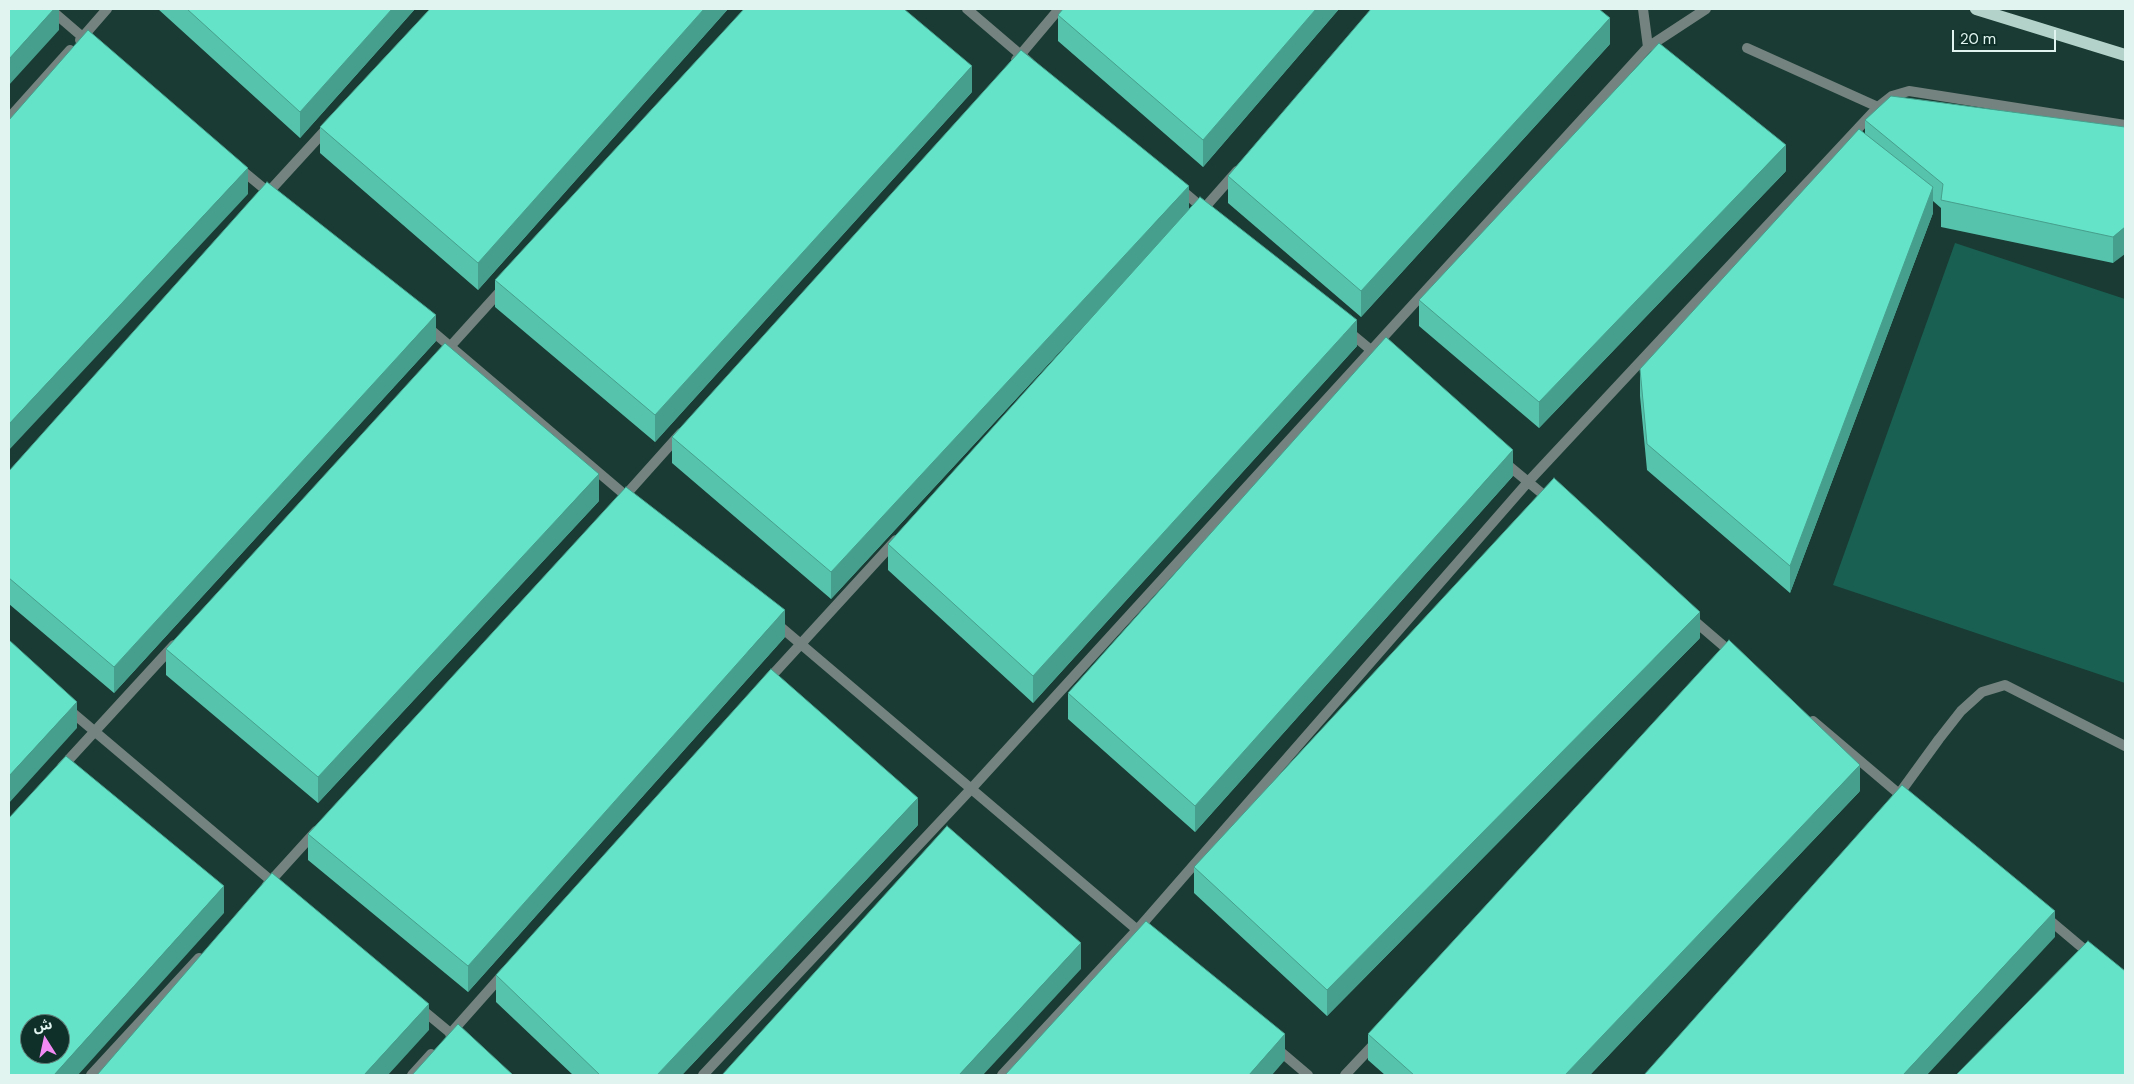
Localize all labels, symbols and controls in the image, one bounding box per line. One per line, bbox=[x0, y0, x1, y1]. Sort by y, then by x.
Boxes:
scale bar bbox=[1954, 20, 2058, 52]
text: 20 m bbox=[1960, 29, 1996, 49]
north arrow bbox=[20, 1014, 70, 1064]
text: ش bbox=[32, 1015, 54, 1036]

